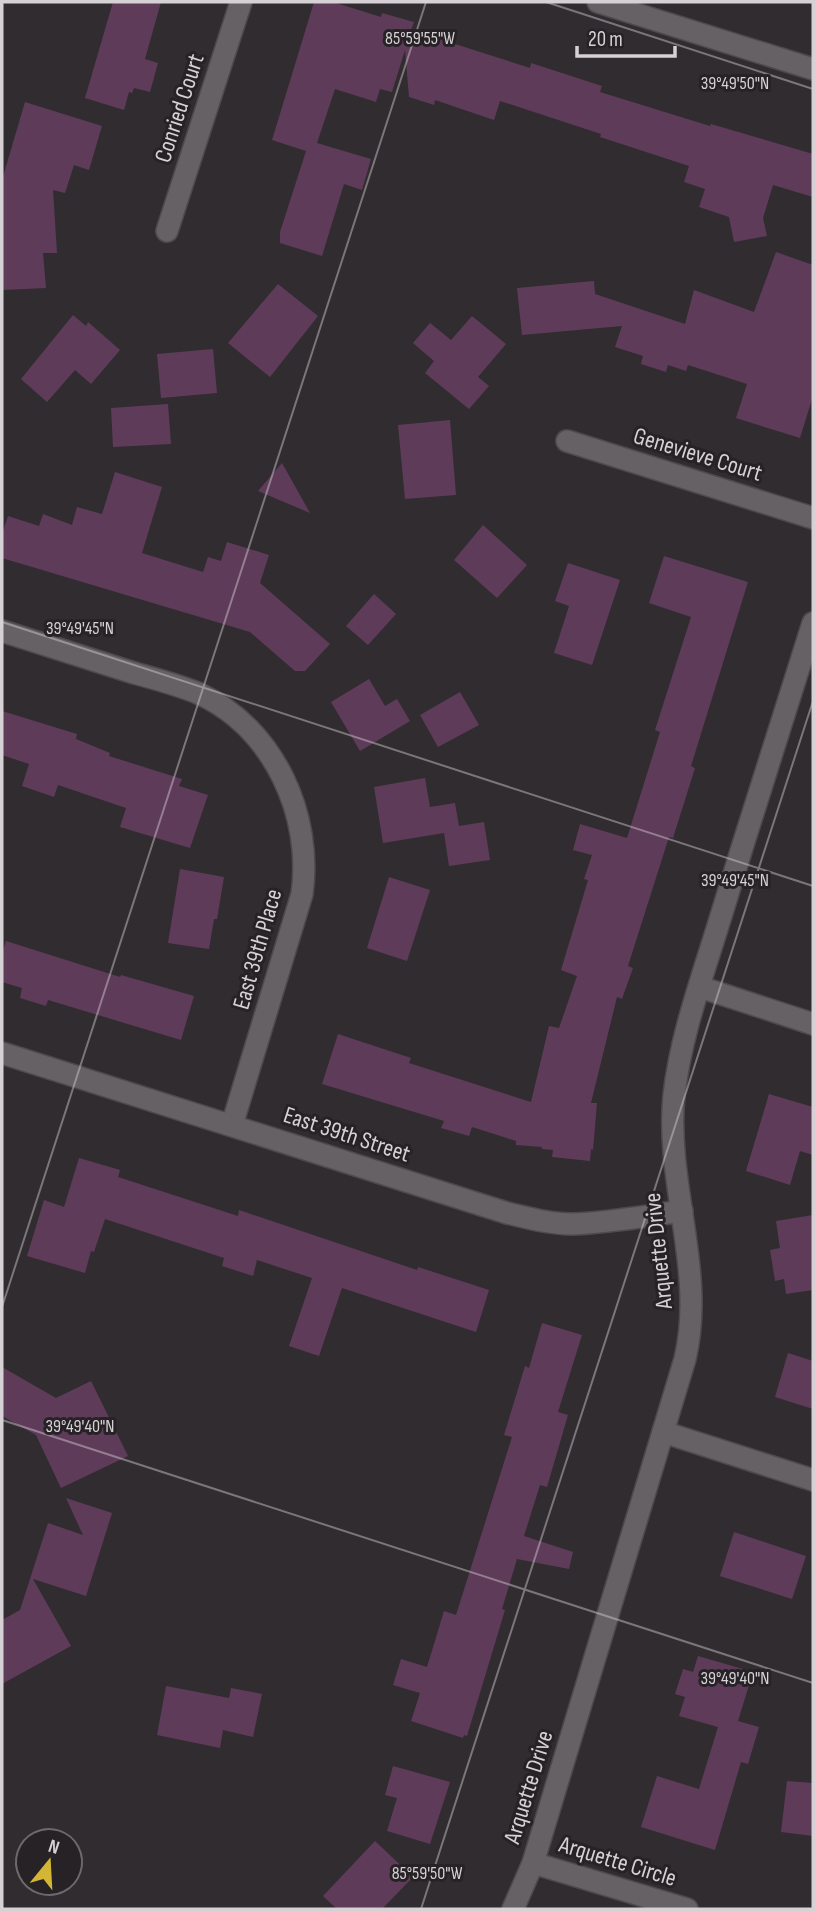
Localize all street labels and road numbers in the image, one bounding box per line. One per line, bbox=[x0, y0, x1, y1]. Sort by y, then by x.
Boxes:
street label: Conried Court bbox=[148, 50, 211, 166]
street label: Genevieve Court bbox=[630, 421, 766, 488]
street label: East 39th Place bbox=[226, 886, 288, 1013]
street label: East 39th Street bbox=[280, 1100, 414, 1169]
street label: Arquette Drive bbox=[638, 1191, 679, 1311]
street label: Arquette Drive bbox=[497, 1727, 559, 1848]
street label: Arquette Circle bbox=[555, 1830, 680, 1893]

